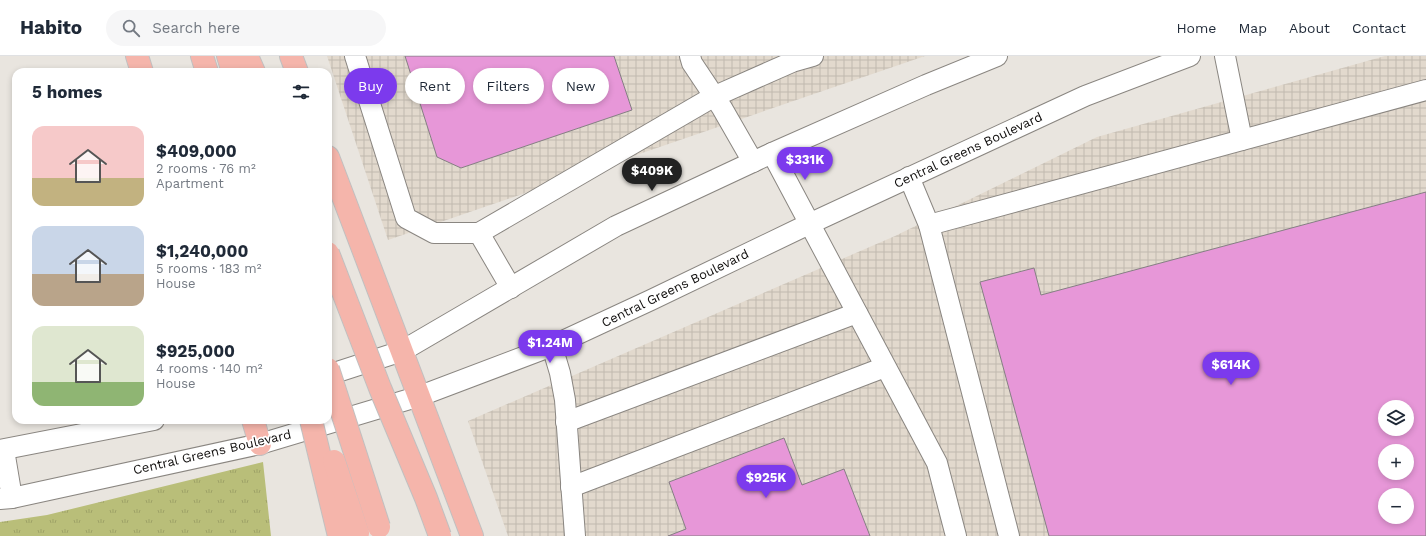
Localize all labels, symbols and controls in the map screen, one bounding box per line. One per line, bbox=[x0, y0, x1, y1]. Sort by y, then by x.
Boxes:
search box bbox=[106, 10, 386, 46]
text: Habito bbox=[20, 16, 82, 39]
icon: search bbox=[120, 17, 142, 39]
text: Search here bbox=[152, 19, 240, 37]
text: Home bbox=[1176, 20, 1216, 36]
text: Map bbox=[1238, 20, 1267, 36]
text: About bbox=[1289, 20, 1330, 36]
text: Contact bbox=[1352, 20, 1406, 36]
chip: Buy bbox=[344, 68, 397, 104]
chip: Rent bbox=[405, 68, 465, 104]
chip: Filters bbox=[473, 68, 544, 104]
chip: New bbox=[552, 68, 609, 104]
icon: filters bbox=[290, 81, 312, 103]
text: 5 homes bbox=[32, 82, 102, 102]
street label: Central Greens Boulevard bbox=[891, 109, 1045, 191]
text: $409,000 bbox=[156, 141, 237, 161]
icon: home bbox=[64, 142, 112, 190]
pin: $331K bbox=[777, 147, 833, 181]
text: $331K bbox=[786, 152, 824, 167]
pin: $409K bbox=[624, 158, 680, 192]
text: 2 rooms · 76 m² bbox=[156, 161, 256, 176]
text: $409K bbox=[631, 163, 673, 178]
text: Apartment bbox=[156, 176, 224, 191]
text: $1,240,000 bbox=[156, 241, 248, 261]
icon: home bbox=[64, 242, 112, 290]
street label: Central Greens Boulevard bbox=[599, 246, 751, 330]
text: 5 rooms · 183 m² bbox=[156, 261, 261, 276]
text: House bbox=[156, 276, 196, 291]
pin: $1.24M bbox=[517, 330, 583, 364]
text: $1.24M bbox=[527, 335, 573, 350]
text: $925,000 bbox=[156, 341, 235, 361]
icon: home bbox=[64, 342, 112, 390]
pin: $614K bbox=[1203, 352, 1259, 386]
text: $614K bbox=[1211, 357, 1251, 372]
text: 4 rooms · 140 m² bbox=[156, 361, 263, 376]
text: House bbox=[156, 376, 196, 391]
map controls bbox=[1378, 400, 1414, 524]
button: layers bbox=[1378, 400, 1414, 436]
street label: Central Greens Boulevard bbox=[131, 426, 293, 478]
button: + bbox=[1378, 444, 1414, 480]
pin: $925K bbox=[738, 465, 794, 499]
text: $925K bbox=[746, 470, 786, 485]
button: − bbox=[1378, 488, 1414, 524]

